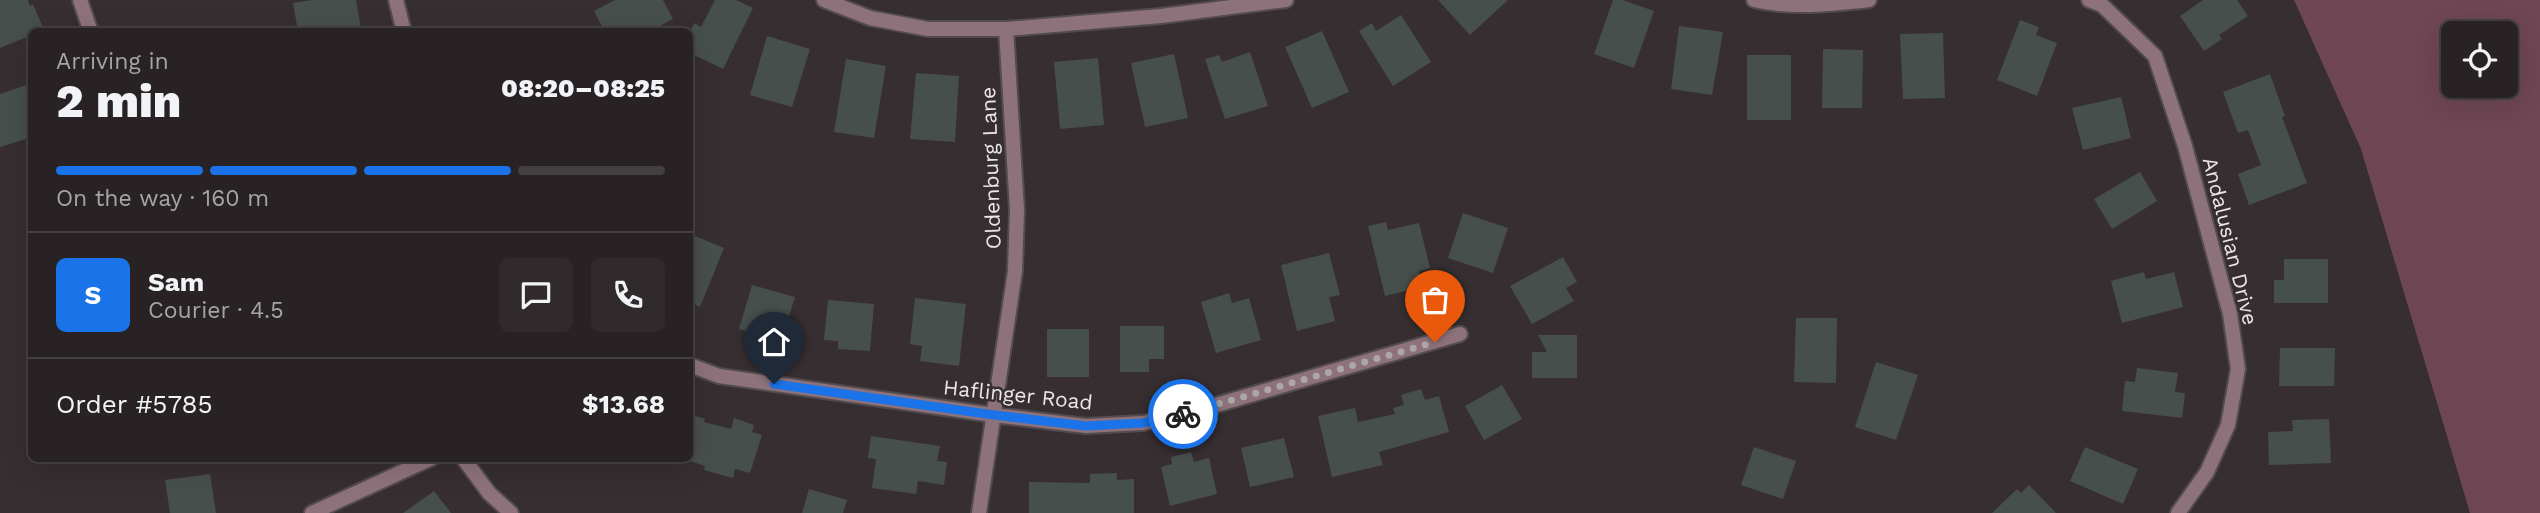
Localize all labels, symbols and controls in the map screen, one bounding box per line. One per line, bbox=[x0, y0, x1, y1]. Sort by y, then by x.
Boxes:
map controls bbox=[2441, 21, 2518, 98]
button: locate bbox=[2441, 21, 2518, 98]
text: Arriving in bbox=[56, 48, 169, 75]
text: 08:20–08:25 bbox=[501, 73, 665, 103]
text: 2 min bbox=[56, 74, 181, 128]
street label: Oldenburg Lane bbox=[975, 86, 1006, 250]
street label: Andalusian Drive bbox=[2198, 154, 2263, 327]
text: On the way · 160 m bbox=[56, 185, 269, 212]
button: chat bbox=[499, 258, 573, 332]
button: phone bbox=[591, 258, 665, 332]
text: Sam bbox=[148, 267, 204, 297]
pin bbox=[1405, 270, 1465, 342]
text: S bbox=[85, 280, 101, 310]
icon: bag bbox=[1416, 281, 1454, 319]
text: Courier · 4.5 bbox=[148, 297, 284, 324]
pin bbox=[744, 312, 804, 384]
icon: home bbox=[755, 323, 793, 361]
street label: Haflinger Road bbox=[942, 374, 1094, 415]
courier bbox=[1148, 379, 1218, 449]
text: Order #5785 bbox=[56, 389, 213, 419]
text: $13.68 bbox=[582, 389, 665, 419]
icon: bike bbox=[1164, 395, 1202, 433]

